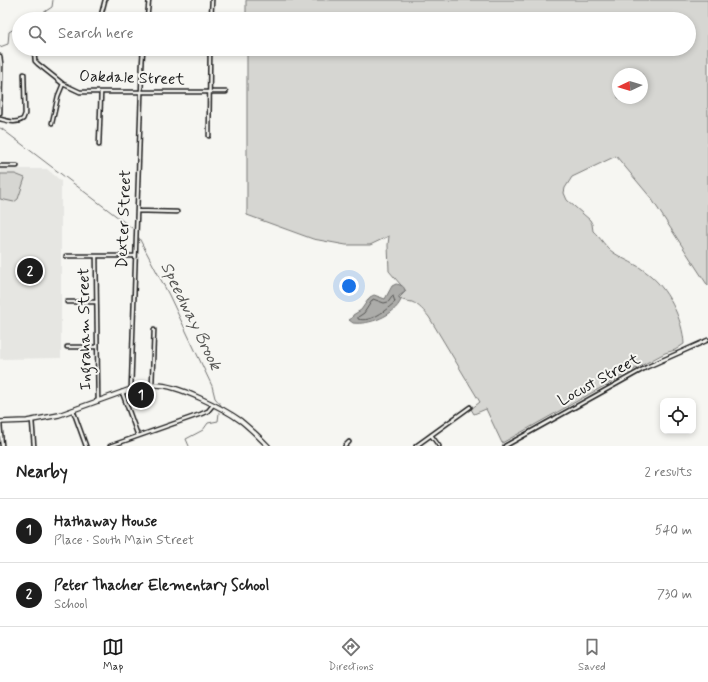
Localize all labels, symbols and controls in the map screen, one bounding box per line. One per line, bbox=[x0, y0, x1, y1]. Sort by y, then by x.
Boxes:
search box bbox=[12, 12, 696, 56]
icon: search bbox=[26, 23, 48, 45]
text: Search here bbox=[58, 24, 134, 44]
street label: Oakdale Street bbox=[79, 66, 186, 90]
north arrow bbox=[612, 68, 648, 104]
street label: Dexter Street bbox=[112, 169, 136, 269]
pin: 2 bbox=[17, 256, 43, 286]
water label: Speedway Brook bbox=[155, 258, 227, 375]
street label: Ingraham Street bbox=[73, 267, 98, 390]
your location bbox=[339, 276, 359, 296]
street label: Locust Street bbox=[554, 349, 644, 411]
pin: 1 bbox=[128, 380, 154, 410]
map controls bbox=[660, 398, 696, 434]
button: locate bbox=[660, 398, 696, 434]
text: Nearby bbox=[16, 461, 68, 483]
text: 2 results bbox=[645, 464, 692, 481]
text: Hathaway House bbox=[54, 512, 157, 532]
text: 1 bbox=[26, 522, 32, 539]
text: 540 m bbox=[655, 522, 692, 539]
text: Place · South Main Street bbox=[54, 532, 194, 549]
text: Peter Thacher Elementary School bbox=[54, 576, 269, 596]
text: 2 bbox=[26, 586, 32, 603]
text: 730 m bbox=[657, 586, 692, 603]
text: School bbox=[54, 596, 88, 613]
tab: Map bbox=[102, 636, 124, 674]
tab: Directions bbox=[328, 636, 374, 674]
tab: Saved bbox=[578, 636, 606, 674]

